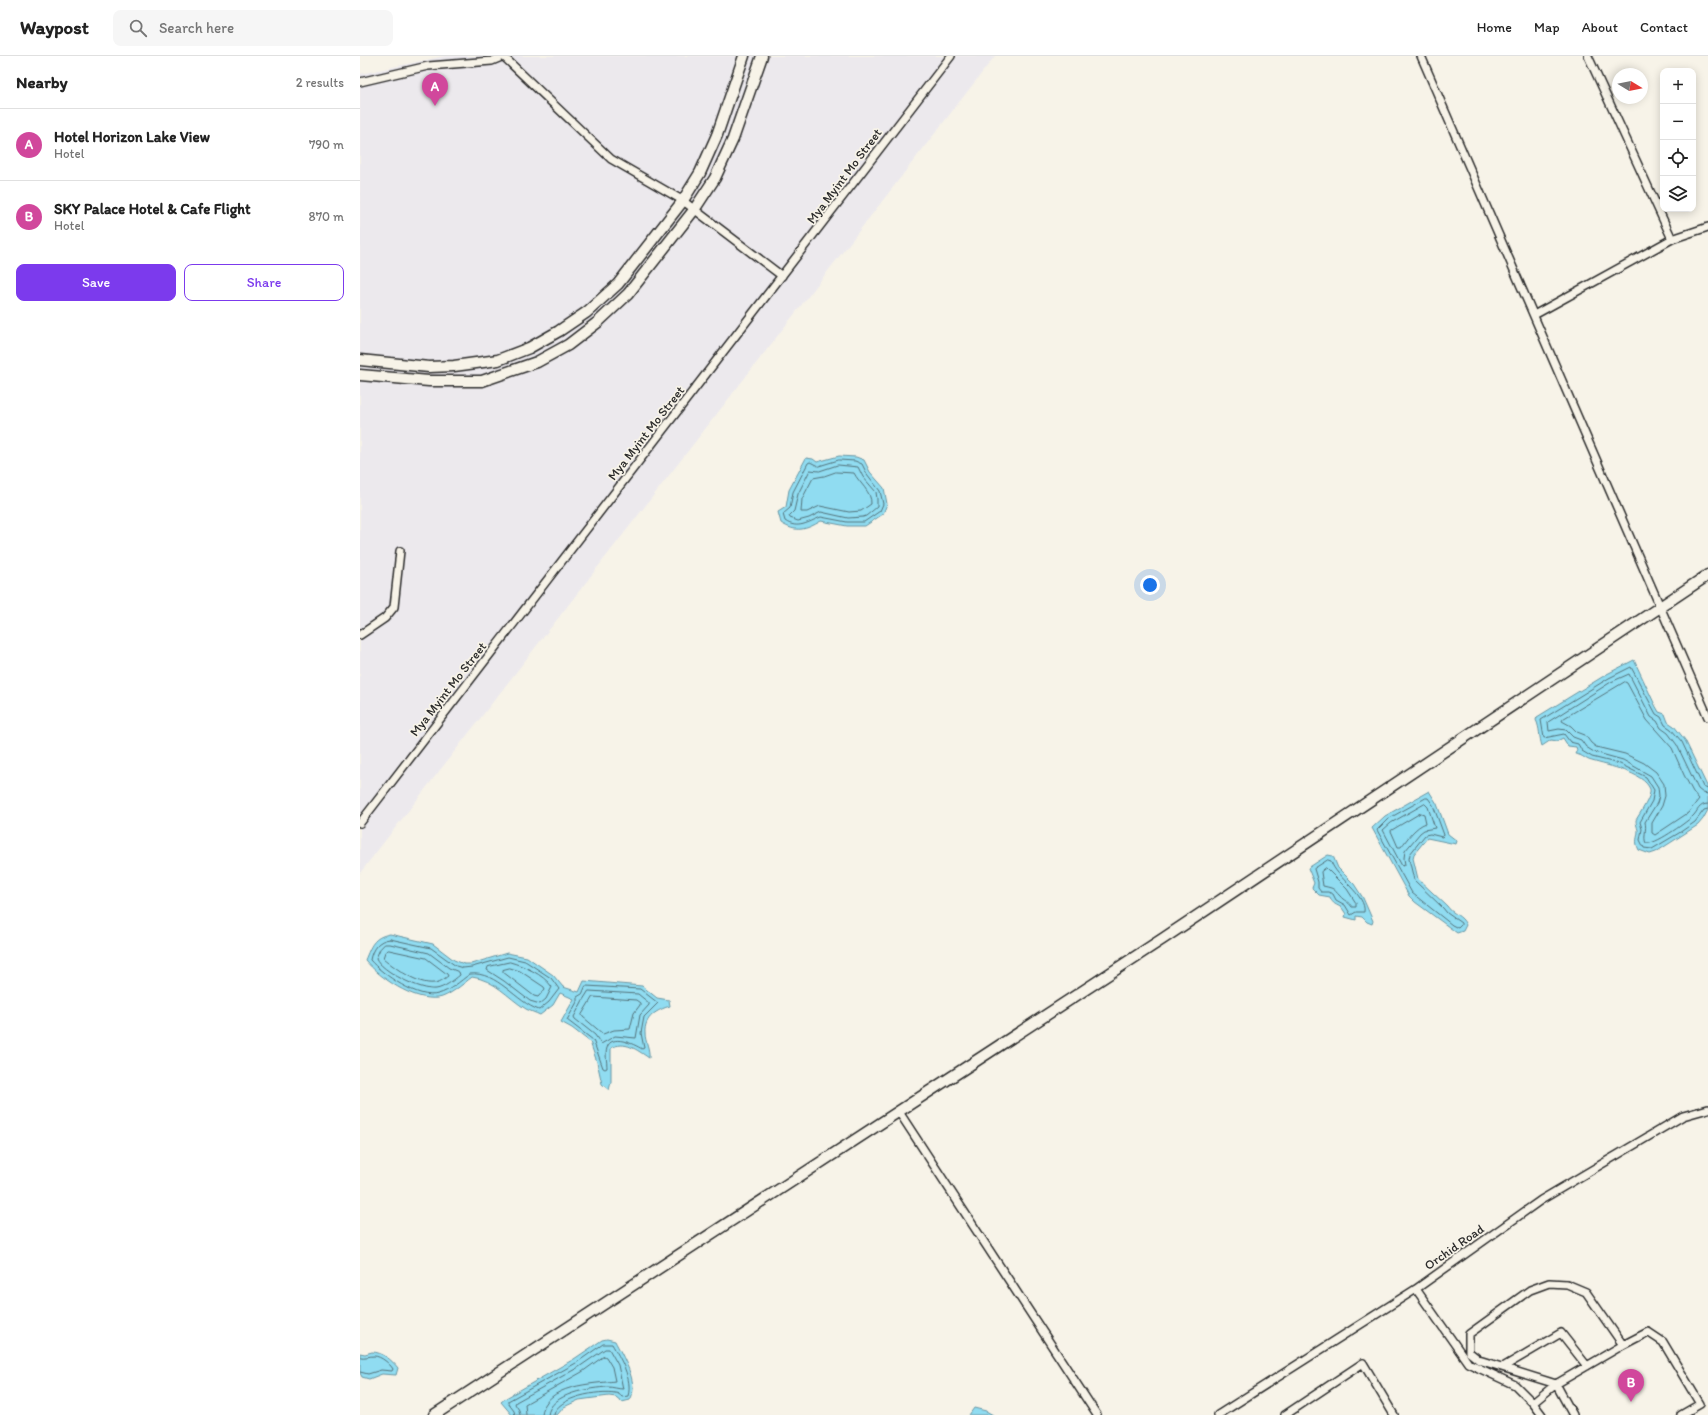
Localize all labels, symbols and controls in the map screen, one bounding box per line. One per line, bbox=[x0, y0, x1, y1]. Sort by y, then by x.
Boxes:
search box bbox=[113, 10, 393, 46]
text: Waypost bbox=[20, 16, 89, 39]
icon: search bbox=[127, 17, 149, 39]
text: Search here bbox=[159, 19, 234, 37]
text: Home bbox=[1477, 19, 1512, 36]
text: Map bbox=[1534, 19, 1560, 36]
text: About bbox=[1582, 19, 1618, 36]
text: Contact bbox=[1640, 19, 1688, 36]
north arrow bbox=[1612, 68, 1648, 104]
map controls bbox=[1660, 68, 1696, 212]
button: + bbox=[1660, 68, 1696, 104]
text: Nearby bbox=[16, 72, 68, 92]
pin: A bbox=[422, 73, 448, 106]
text: 2 results bbox=[296, 75, 344, 90]
button: − bbox=[1660, 104, 1696, 140]
street label: Mya Myint Mo Street bbox=[803, 125, 885, 227]
text: Hotel Horizon Lake View bbox=[54, 128, 210, 146]
text: A bbox=[25, 137, 33, 152]
text: 790 m bbox=[309, 137, 344, 152]
button: locate bbox=[1660, 140, 1696, 176]
text: Hotel bbox=[54, 146, 84, 161]
button: layers bbox=[1660, 176, 1696, 212]
text: SKY Palace Hotel & Cafe Flight bbox=[54, 200, 251, 218]
text: B bbox=[25, 209, 33, 224]
text: 870 m bbox=[309, 209, 344, 224]
text: Hotel bbox=[54, 218, 84, 233]
button: Save bbox=[16, 264, 176, 301]
button: Share bbox=[184, 264, 344, 301]
street label: Mya Myint Mo Street bbox=[605, 383, 687, 483]
your location bbox=[1140, 575, 1160, 595]
street label: Mya Myint Mo Street bbox=[407, 639, 489, 739]
street label: Orchid Road bbox=[1421, 1221, 1487, 1273]
pin: B bbox=[1618, 1369, 1644, 1402]

